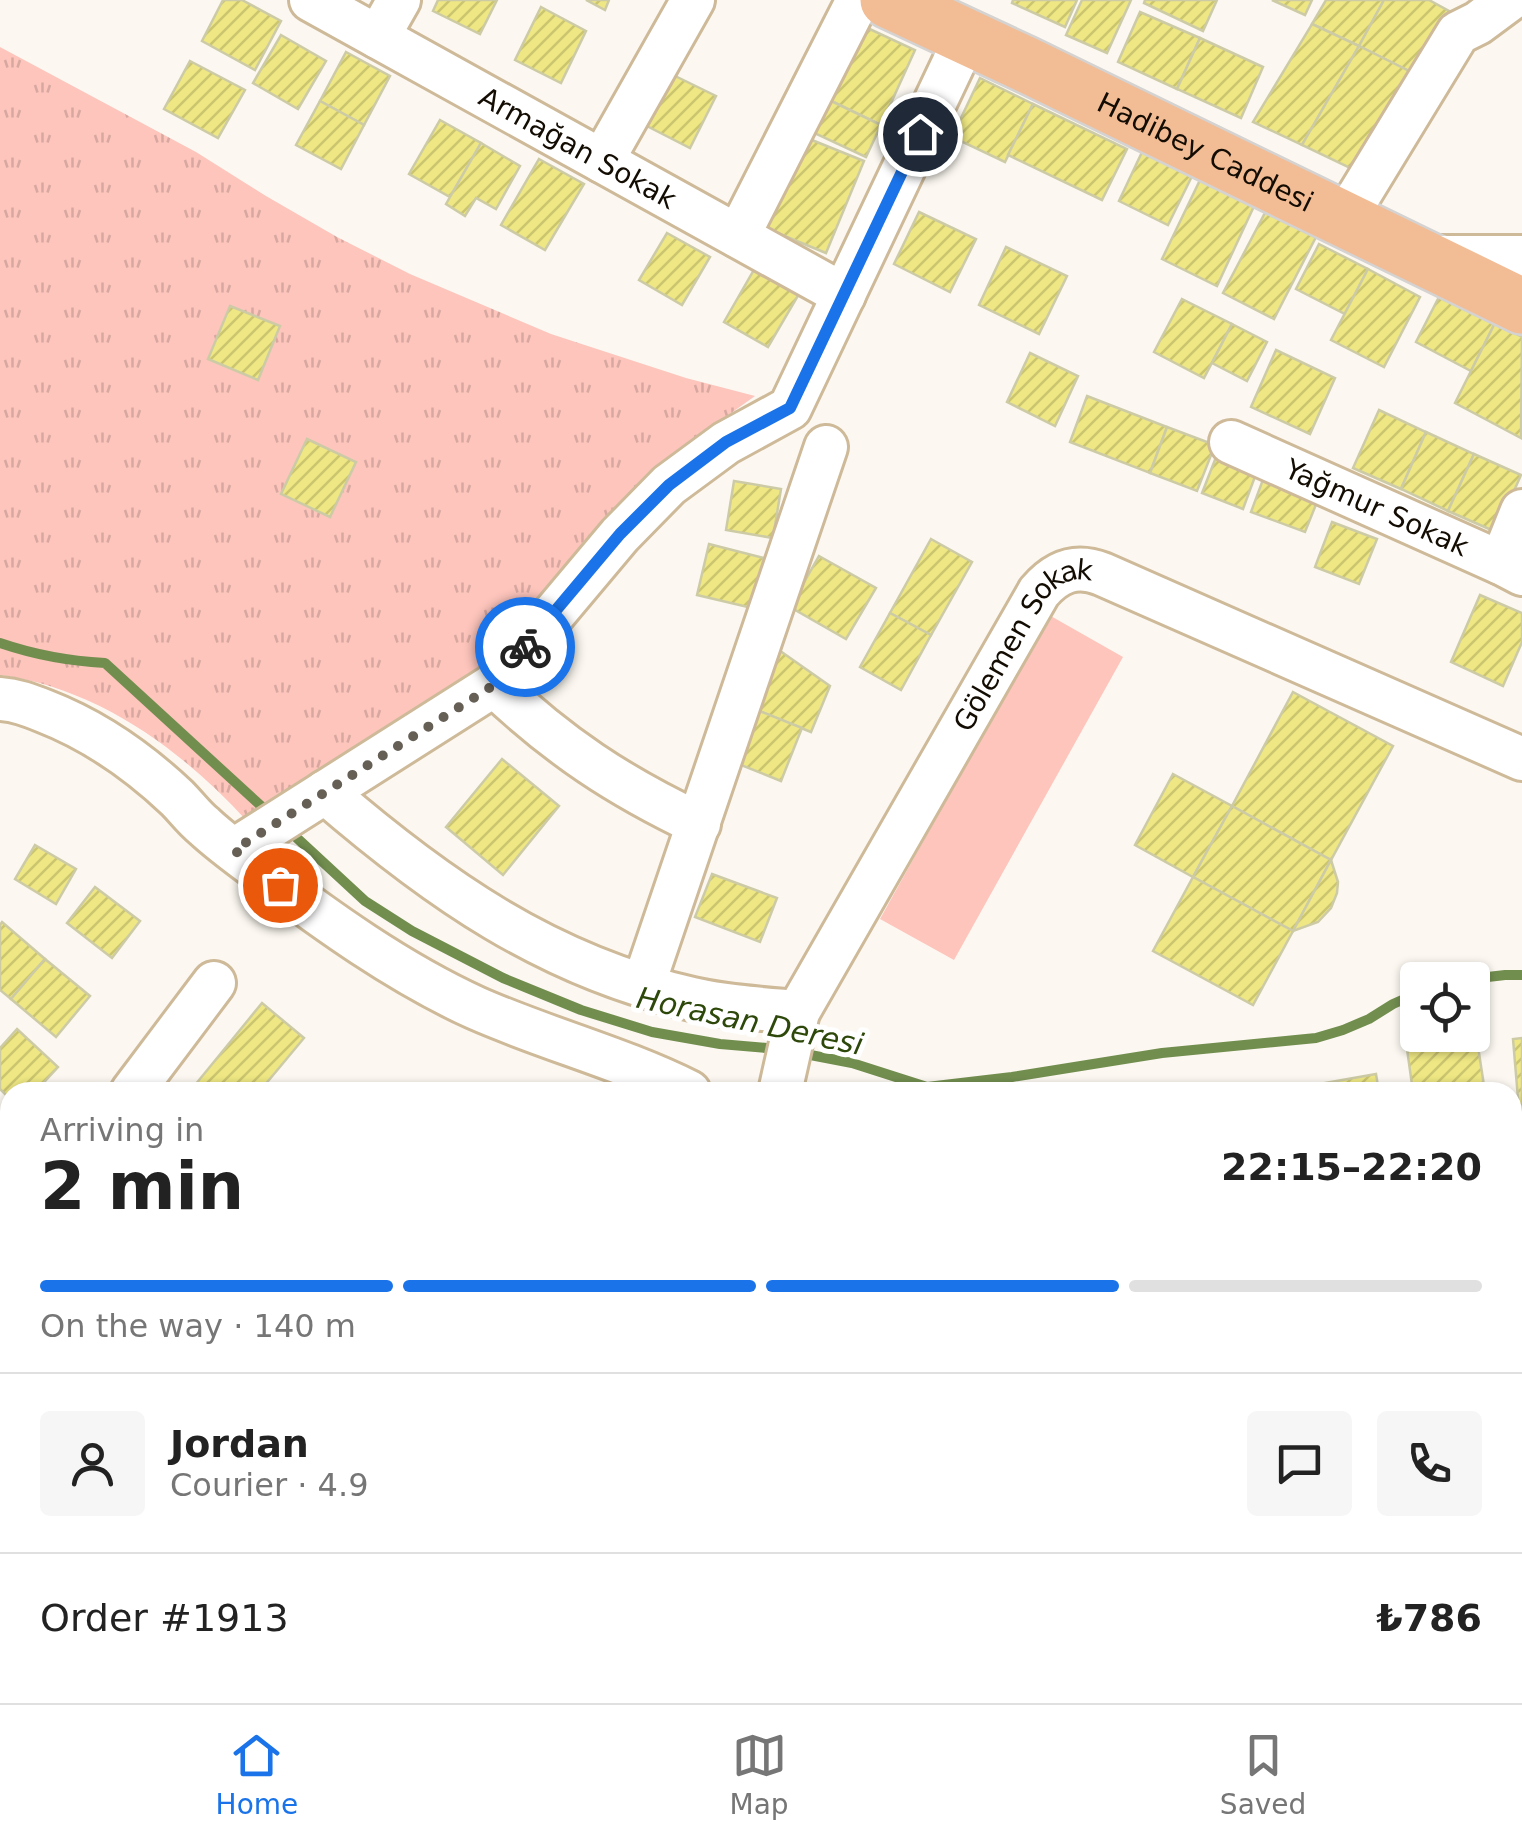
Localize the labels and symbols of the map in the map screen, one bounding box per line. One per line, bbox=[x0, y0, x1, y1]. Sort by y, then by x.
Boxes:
street label: Armağan Sokak bbox=[473, 80, 683, 216]
street label: Hadibey Caddesi bbox=[1092, 85, 1319, 218]
pin bbox=[878, 92, 963, 177]
street label: Yağmur Sokak bbox=[1279, 452, 1475, 563]
street label: Gölemen Sokak bbox=[946, 553, 1095, 737]
courier bbox=[475, 597, 575, 697]
pin bbox=[238, 843, 323, 928]
water label: Horasan Deresi bbox=[634, 980, 867, 1062]

